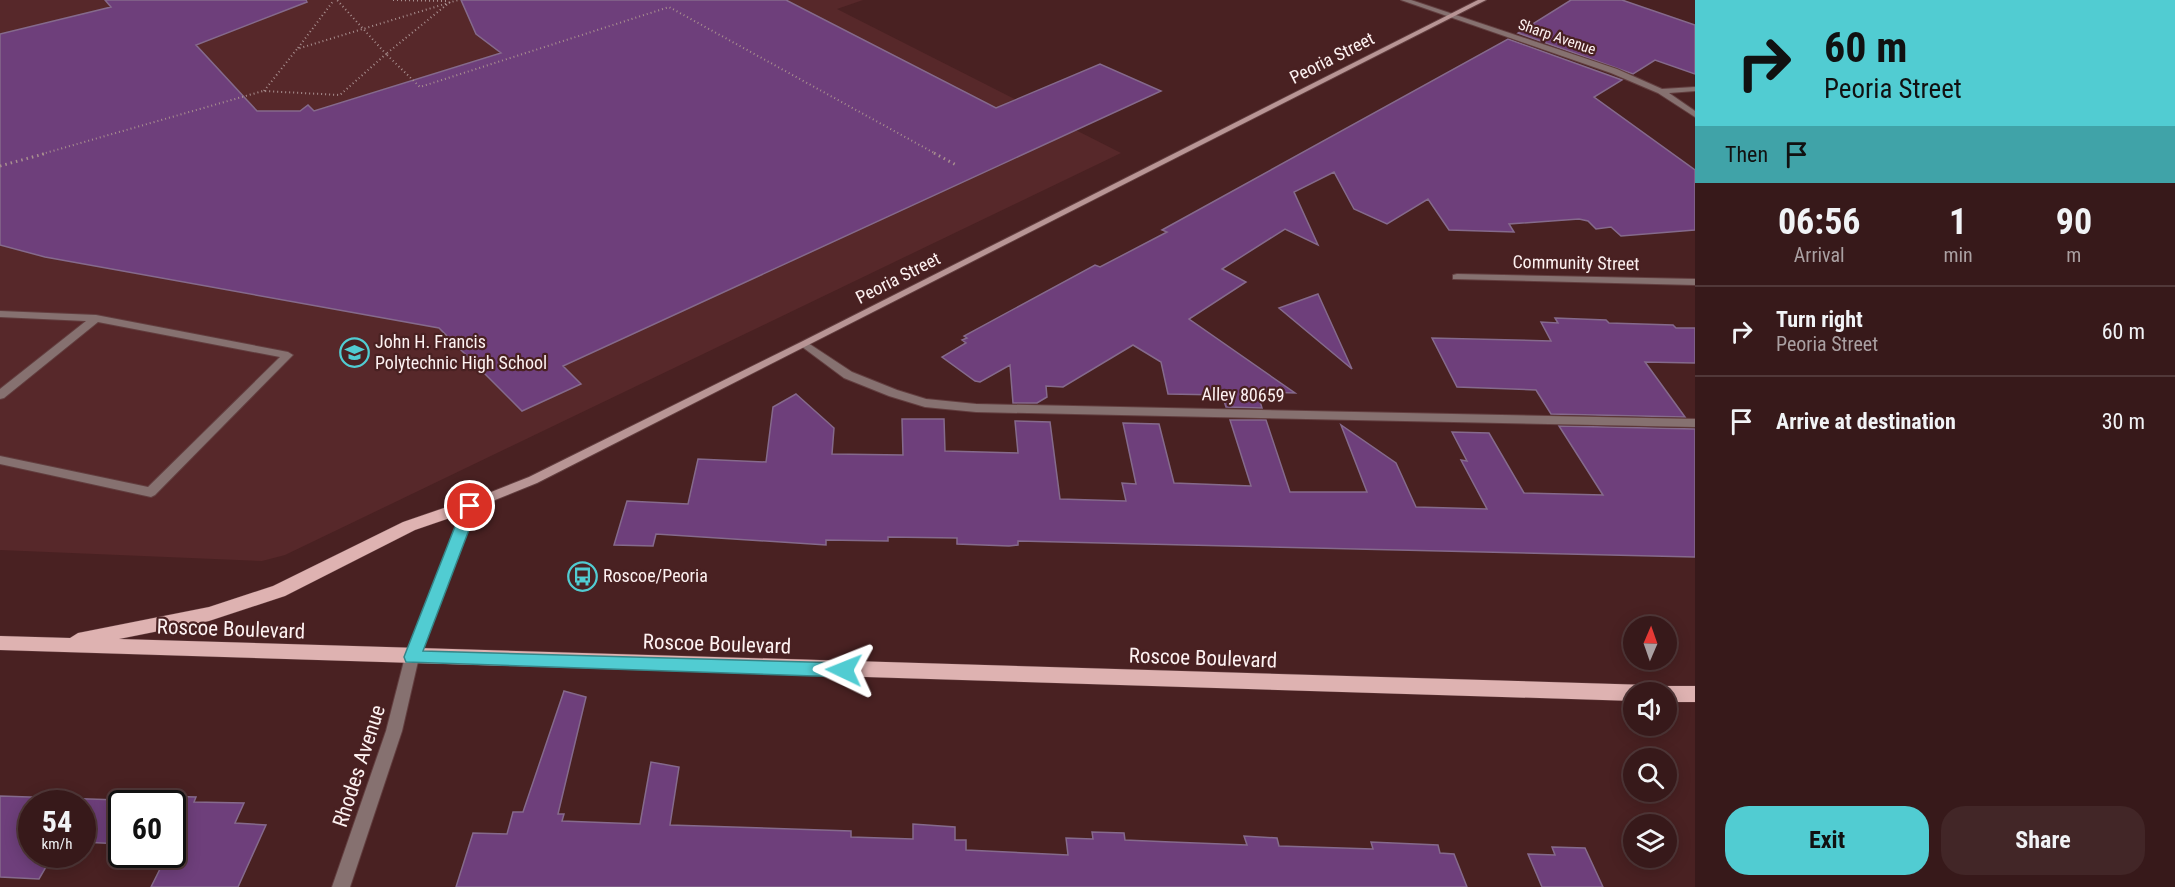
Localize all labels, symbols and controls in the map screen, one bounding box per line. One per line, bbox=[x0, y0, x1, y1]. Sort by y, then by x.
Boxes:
street label: Sharp Avenue bbox=[1516, 15, 1598, 59]
text: 60 m bbox=[1824, 23, 1907, 72]
icon: right bbox=[1725, 24, 1803, 102]
street label: Peoria Street bbox=[1286, 27, 1377, 88]
text: Peoria Street bbox=[1824, 73, 1962, 105]
icon: arrive bbox=[1780, 138, 1813, 171]
text: Then bbox=[1725, 142, 1768, 167]
text: 06:56 bbox=[1778, 201, 1861, 243]
text: 1 bbox=[1949, 201, 1967, 243]
text: 90 bbox=[2056, 201, 2092, 243]
text: Arrival bbox=[1794, 243, 1845, 267]
text: min bbox=[1943, 243, 1973, 267]
text: m bbox=[2066, 243, 2081, 267]
street label: Peoria Street bbox=[852, 247, 943, 308]
street label: Community Street bbox=[1512, 251, 1640, 274]
text: Turn right bbox=[1776, 307, 1863, 332]
icon: right bbox=[1725, 315, 1758, 348]
text: 60 m bbox=[2102, 319, 2145, 344]
place label: John H. Francis Polytechnic High School bbox=[375, 331, 547, 373]
text: Peoria Street bbox=[1776, 332, 1878, 356]
school or university icon: John H. Francis Polytechnic High School bbox=[338, 336, 370, 368]
street label: Alley 80659 bbox=[1201, 383, 1285, 406]
icon: arrive bbox=[1725, 405, 1758, 438]
text: Arrive at destination bbox=[1776, 409, 1956, 434]
text: 30 m bbox=[2102, 409, 2145, 434]
pin bbox=[444, 480, 495, 531]
icon: arrive bbox=[453, 489, 486, 522]
bus stop icon: Roscoe/Peoria bbox=[566, 560, 598, 592]
place label: Roscoe/Peoria bbox=[603, 565, 708, 586]
street label: Roscoe Boulevard bbox=[156, 614, 306, 644]
north arrow bbox=[1623, 616, 1677, 670]
map controls bbox=[1623, 616, 1677, 868]
street label: Roscoe Boulevard bbox=[642, 629, 792, 659]
position arrow bbox=[812, 638, 876, 702]
street label: Roscoe Boulevard bbox=[1128, 643, 1278, 673]
button: sound bbox=[1623, 682, 1677, 736]
street label: Rhodes Avenue bbox=[328, 702, 390, 830]
button: search bbox=[1623, 748, 1677, 802]
speed limit sign: 60 bbox=[108, 790, 186, 868]
text: 54 bbox=[42, 804, 72, 839]
button: Exit bbox=[1725, 806, 1929, 875]
button: Share bbox=[1941, 806, 2145, 875]
button: layers bbox=[1623, 814, 1677, 868]
text: km/h bbox=[42, 835, 72, 853]

